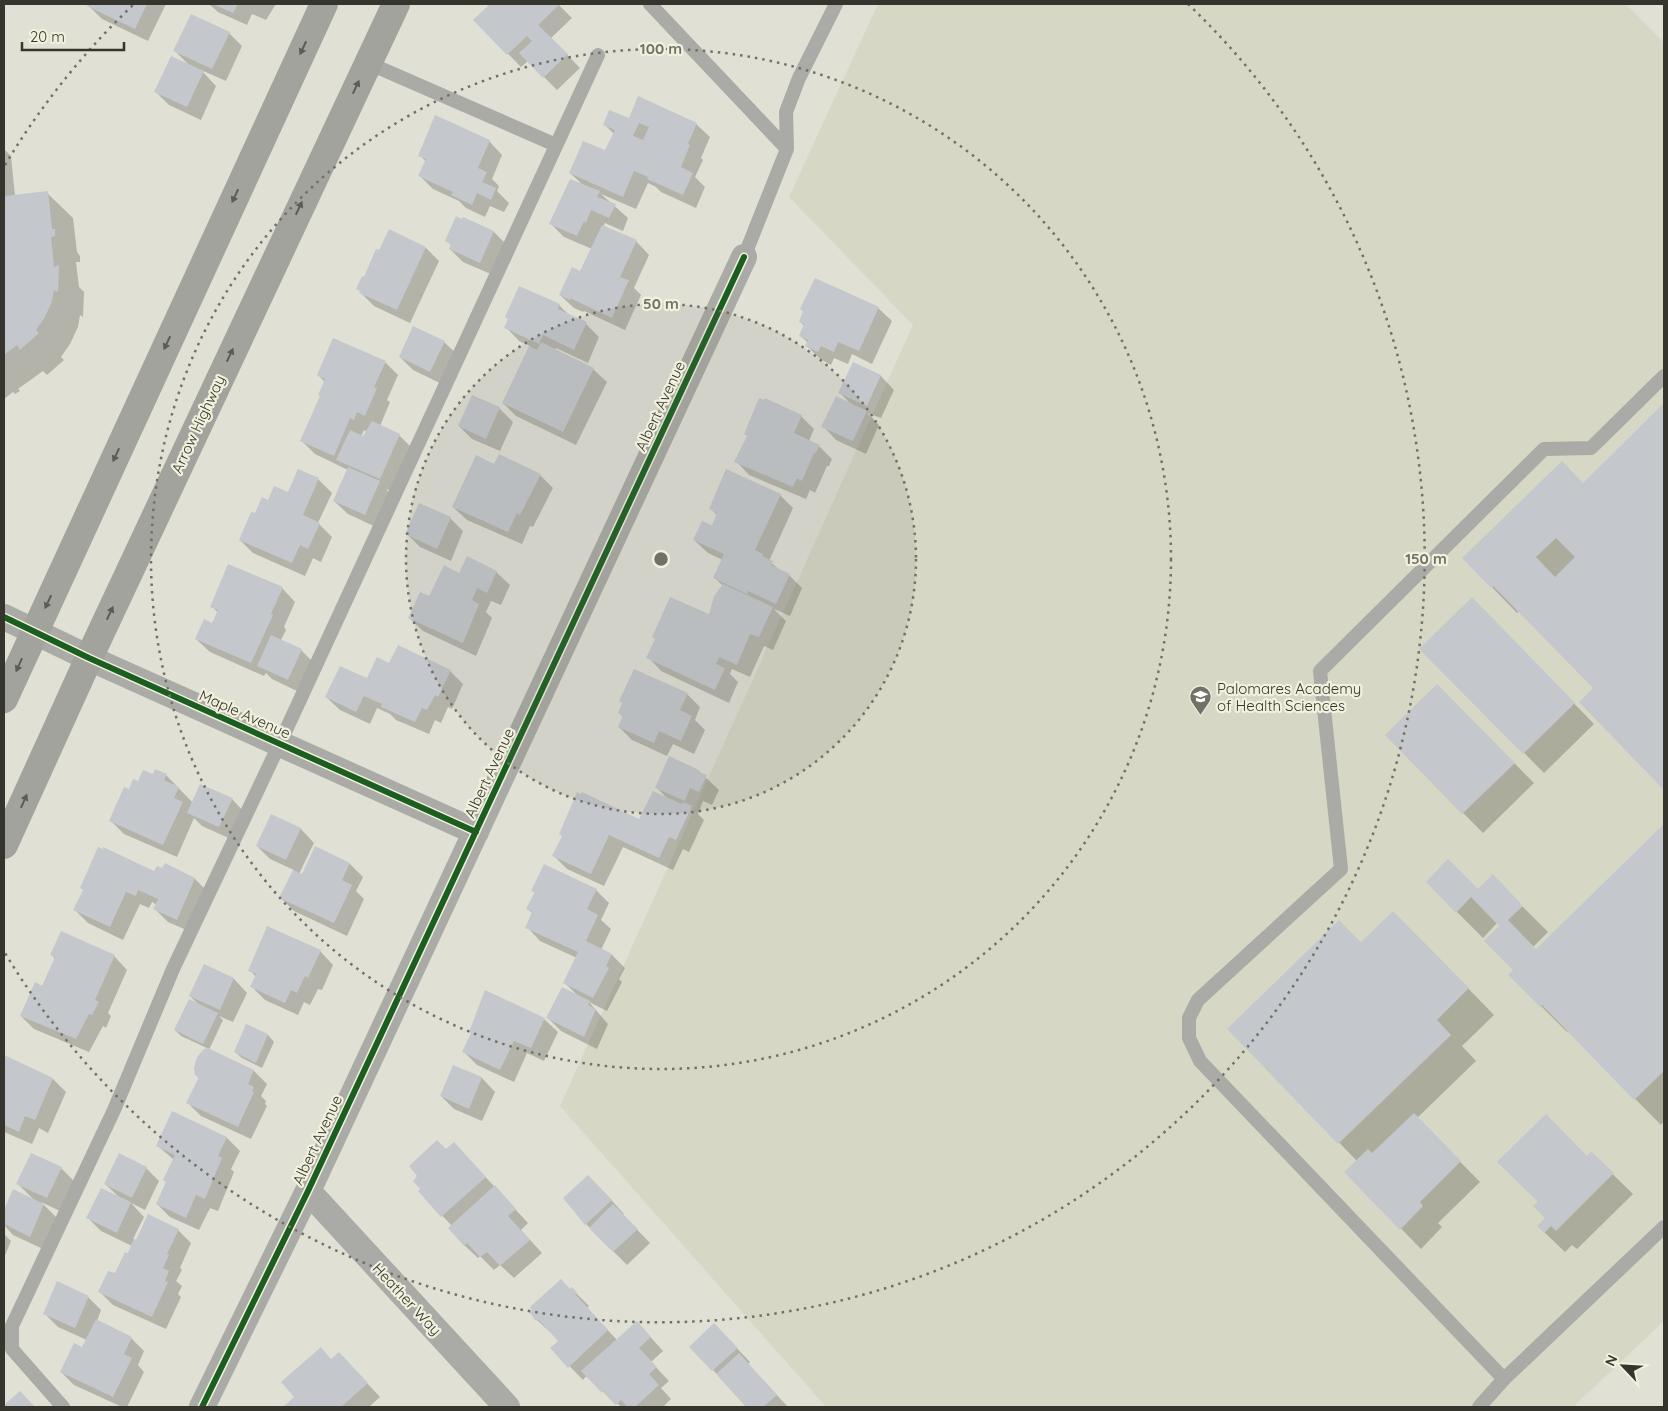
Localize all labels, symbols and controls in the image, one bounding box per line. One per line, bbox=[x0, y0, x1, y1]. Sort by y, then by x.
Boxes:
scale bar bbox=[22, 20, 125, 52]
text: 20 m bbox=[30, 27, 65, 46]
text: 100 m bbox=[640, 39, 682, 58]
one-way arrow bbox=[299, 41, 307, 55]
one-way arrow bbox=[353, 80, 361, 94]
one-way arrow bbox=[231, 188, 240, 203]
one-way arrow bbox=[296, 201, 304, 215]
text: 50 m bbox=[643, 294, 679, 313]
one-way arrow bbox=[163, 336, 171, 350]
one-way arrow bbox=[227, 348, 235, 362]
street label: Albert Avenue bbox=[631, 358, 689, 454]
street label: Arrow Highway bbox=[167, 372, 229, 476]
one-way arrow bbox=[111, 448, 119, 462]
text: 150 m bbox=[1405, 549, 1447, 568]
centre of rings bbox=[652, 550, 670, 568]
one-way arrow bbox=[43, 595, 51, 609]
one-way arrow bbox=[106, 606, 114, 620]
one-way arrow bbox=[14, 658, 22, 672]
place label: Palomares Academy of Health Sciences bbox=[1217, 679, 1361, 715]
street label: Maple Avenue bbox=[196, 685, 294, 743]
school or university icon: Palomares Academy of Health Sciences bbox=[1189, 685, 1213, 716]
street label: Albert Avenue bbox=[460, 725, 518, 821]
one-way arrow bbox=[20, 794, 28, 808]
street label: Albert Avenue bbox=[288, 1092, 346, 1188]
street label: Heather Way bbox=[369, 1259, 445, 1339]
north arrow bbox=[1598, 1341, 1648, 1391]
text: N bbox=[1601, 1352, 1622, 1369]

